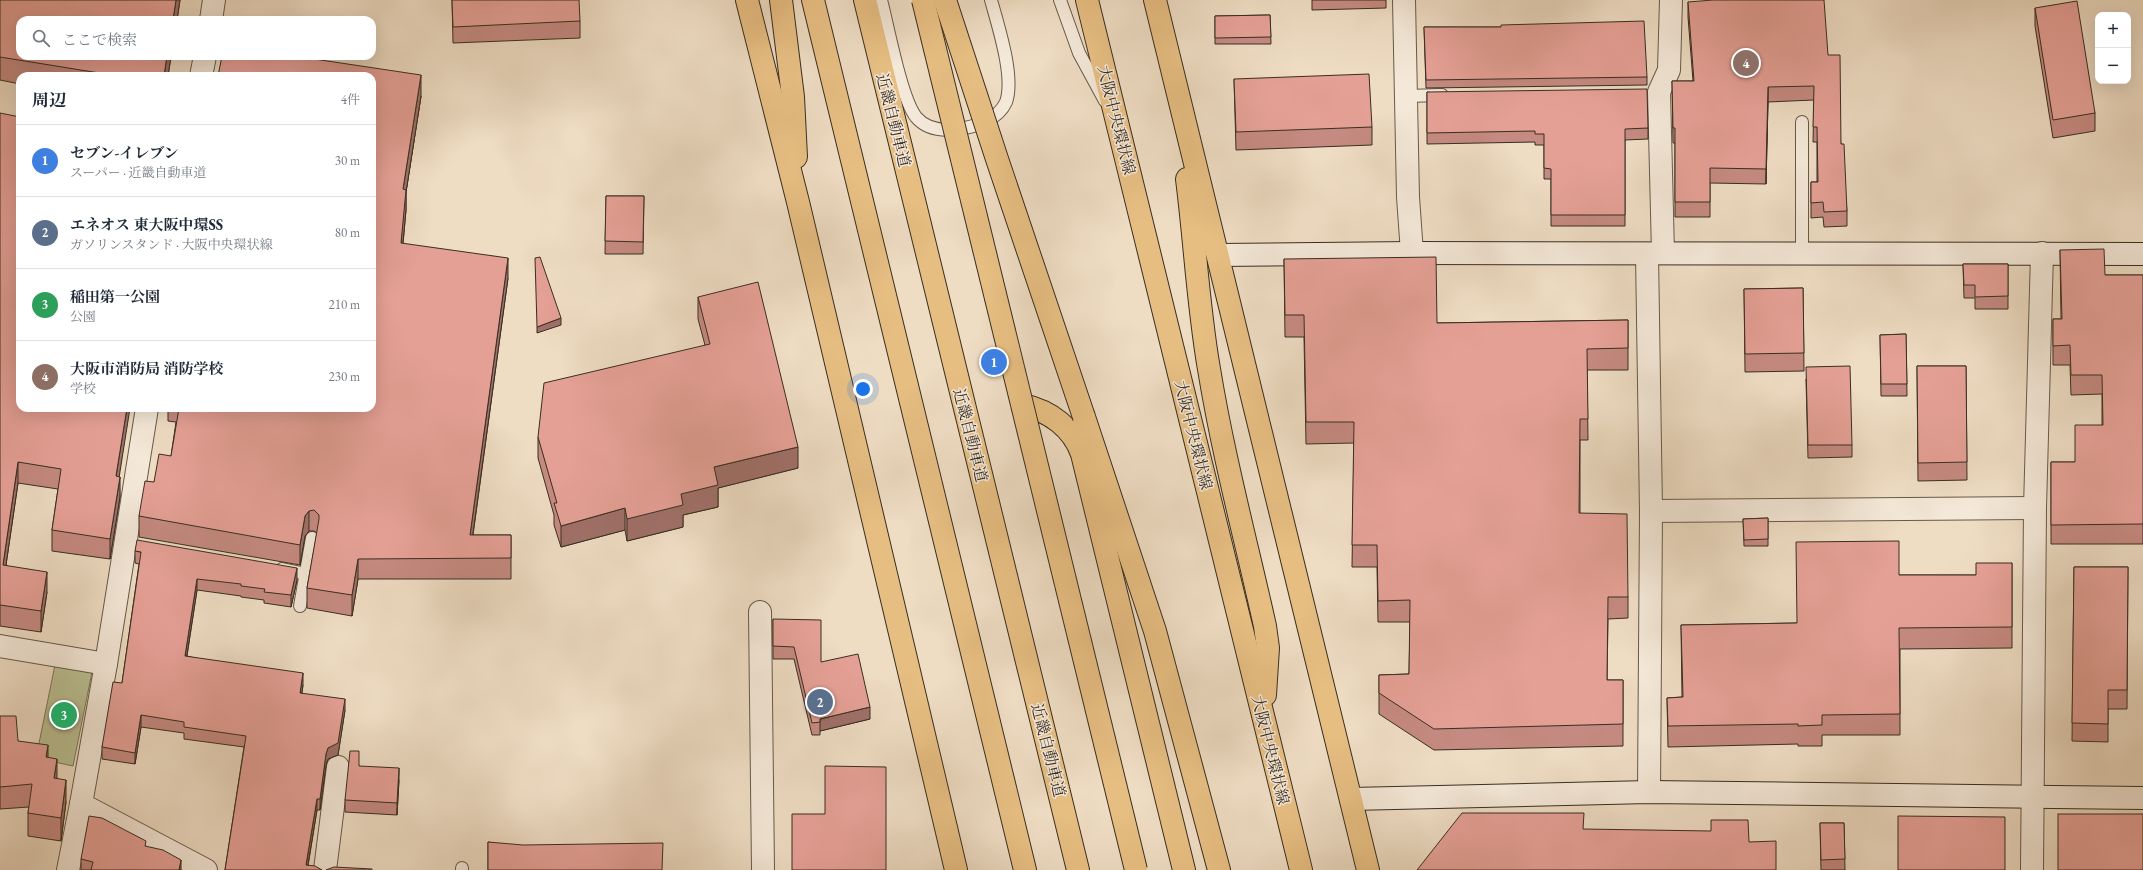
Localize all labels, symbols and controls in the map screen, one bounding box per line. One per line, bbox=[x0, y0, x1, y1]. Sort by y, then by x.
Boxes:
map controls bbox=[2095, 12, 2131, 84]
button: + bbox=[2095, 12, 2131, 48]
search box bbox=[16, 16, 376, 60]
icon: search bbox=[30, 27, 52, 49]
text: ここで検索 bbox=[62, 30, 137, 49]
pin: 4 bbox=[1733, 48, 1759, 78]
button: − bbox=[2095, 48, 2131, 84]
street label: 大阪中央環状線 bbox=[1093, 63, 1140, 177]
street label: 近畿自動車道 bbox=[872, 71, 915, 169]
text: 周辺 bbox=[32, 89, 66, 111]
text: 4件 bbox=[341, 91, 360, 108]
text: セブン-イレブン bbox=[70, 143, 179, 162]
text: 1 bbox=[42, 152, 48, 169]
text: 30 m bbox=[335, 152, 360, 169]
text: スーパー · 近畿自動車道 bbox=[70, 164, 207, 181]
text: エネオス 東大阪中環SS bbox=[70, 215, 223, 234]
text: 2 bbox=[42, 224, 48, 241]
text: 80 m bbox=[335, 224, 360, 241]
text: ガソリンスタンド · 大阪中央環状線 bbox=[70, 236, 272, 253]
text: 稲田第一公園 bbox=[70, 287, 160, 306]
text: 3 bbox=[42, 296, 48, 313]
text: 210 m bbox=[329, 296, 360, 313]
text: 公園 bbox=[70, 308, 96, 325]
pin: 1 bbox=[981, 347, 1007, 377]
text: 大阪市消防局 消防学校 bbox=[70, 359, 224, 378]
text: 4 bbox=[42, 368, 48, 385]
text: 230 m bbox=[329, 368, 360, 385]
street label: 大阪中央環状線 bbox=[1170, 378, 1217, 492]
your location bbox=[853, 379, 873, 399]
text: 学校 bbox=[70, 380, 96, 397]
street label: 近畿自動車道 bbox=[949, 386, 992, 484]
pin: 2 bbox=[807, 687, 833, 717]
street label: 大阪中央環状線 bbox=[1247, 693, 1294, 807]
pin: 3 bbox=[51, 700, 77, 730]
street label: 近畿自動車道 bbox=[1027, 701, 1070, 799]

